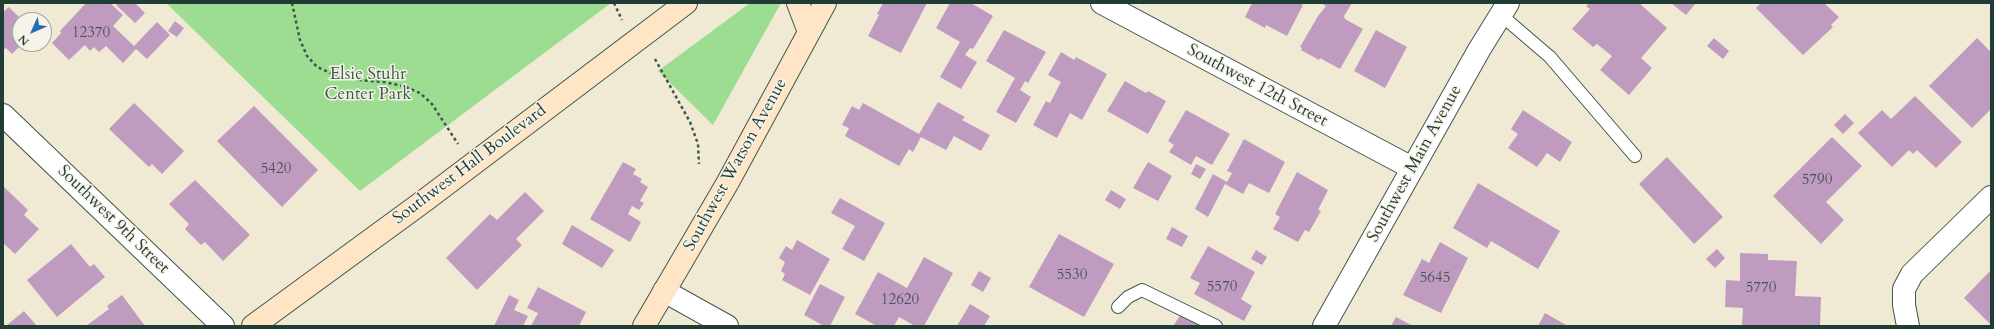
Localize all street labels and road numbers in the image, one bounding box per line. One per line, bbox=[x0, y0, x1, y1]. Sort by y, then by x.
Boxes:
street label: Southwest 12th Street bbox=[1183, 40, 1331, 132]
street label: Southwest Watson Avenue bbox=[680, 75, 792, 255]
street label: Southwest Main Avenue bbox=[1363, 82, 1467, 246]
street label: Southwest Hall Boulevard bbox=[389, 101, 551, 229]
street label: Southwest 9th Street bbox=[53, 161, 173, 279]

